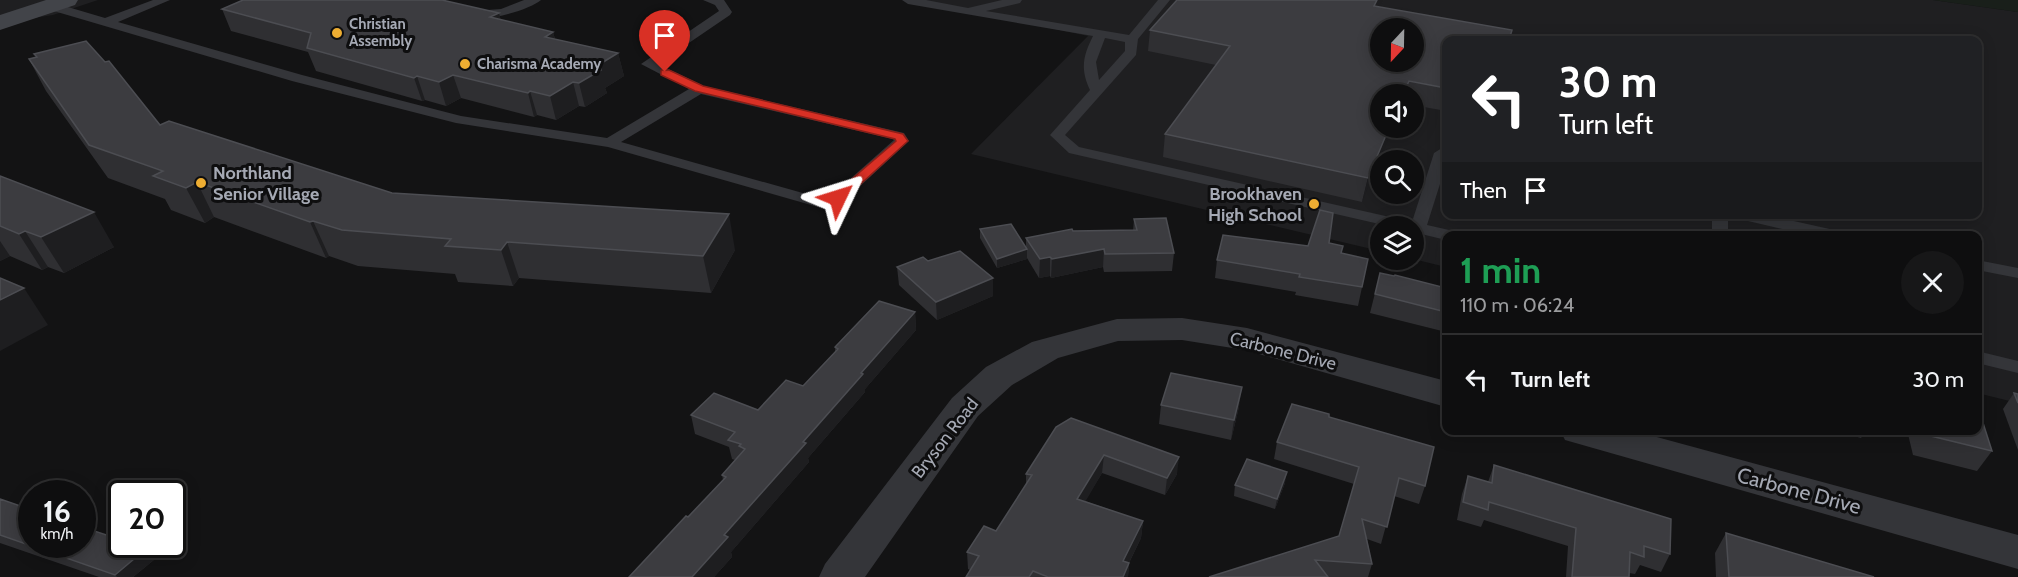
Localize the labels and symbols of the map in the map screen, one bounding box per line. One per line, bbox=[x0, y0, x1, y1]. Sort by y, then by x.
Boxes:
pin bbox=[639, 10, 690, 72]
place label: Christian Assembly bbox=[349, 15, 413, 50]
north arrow bbox=[1370, 18, 1424, 72]
marker: Christian Assembly bbox=[330, 26, 344, 40]
place label: Charisma Academy bbox=[477, 55, 602, 73]
marker: Charisma Academy bbox=[458, 57, 472, 71]
place label: Northland Senior Village bbox=[213, 162, 319, 205]
position arrow bbox=[806, 166, 870, 230]
marker: Northland Senior Village bbox=[194, 176, 208, 190]
place label: Brookhaven High School bbox=[1208, 183, 1302, 226]
marker: Brookhaven High School bbox=[1307, 197, 1321, 211]
street label: Carbone Drive bbox=[1227, 327, 1339, 375]
street label: Bryson Road bbox=[907, 393, 983, 483]
street label: Carbone Drive bbox=[1734, 462, 1864, 519]
speed limit sign: 20 bbox=[108, 480, 186, 558]

